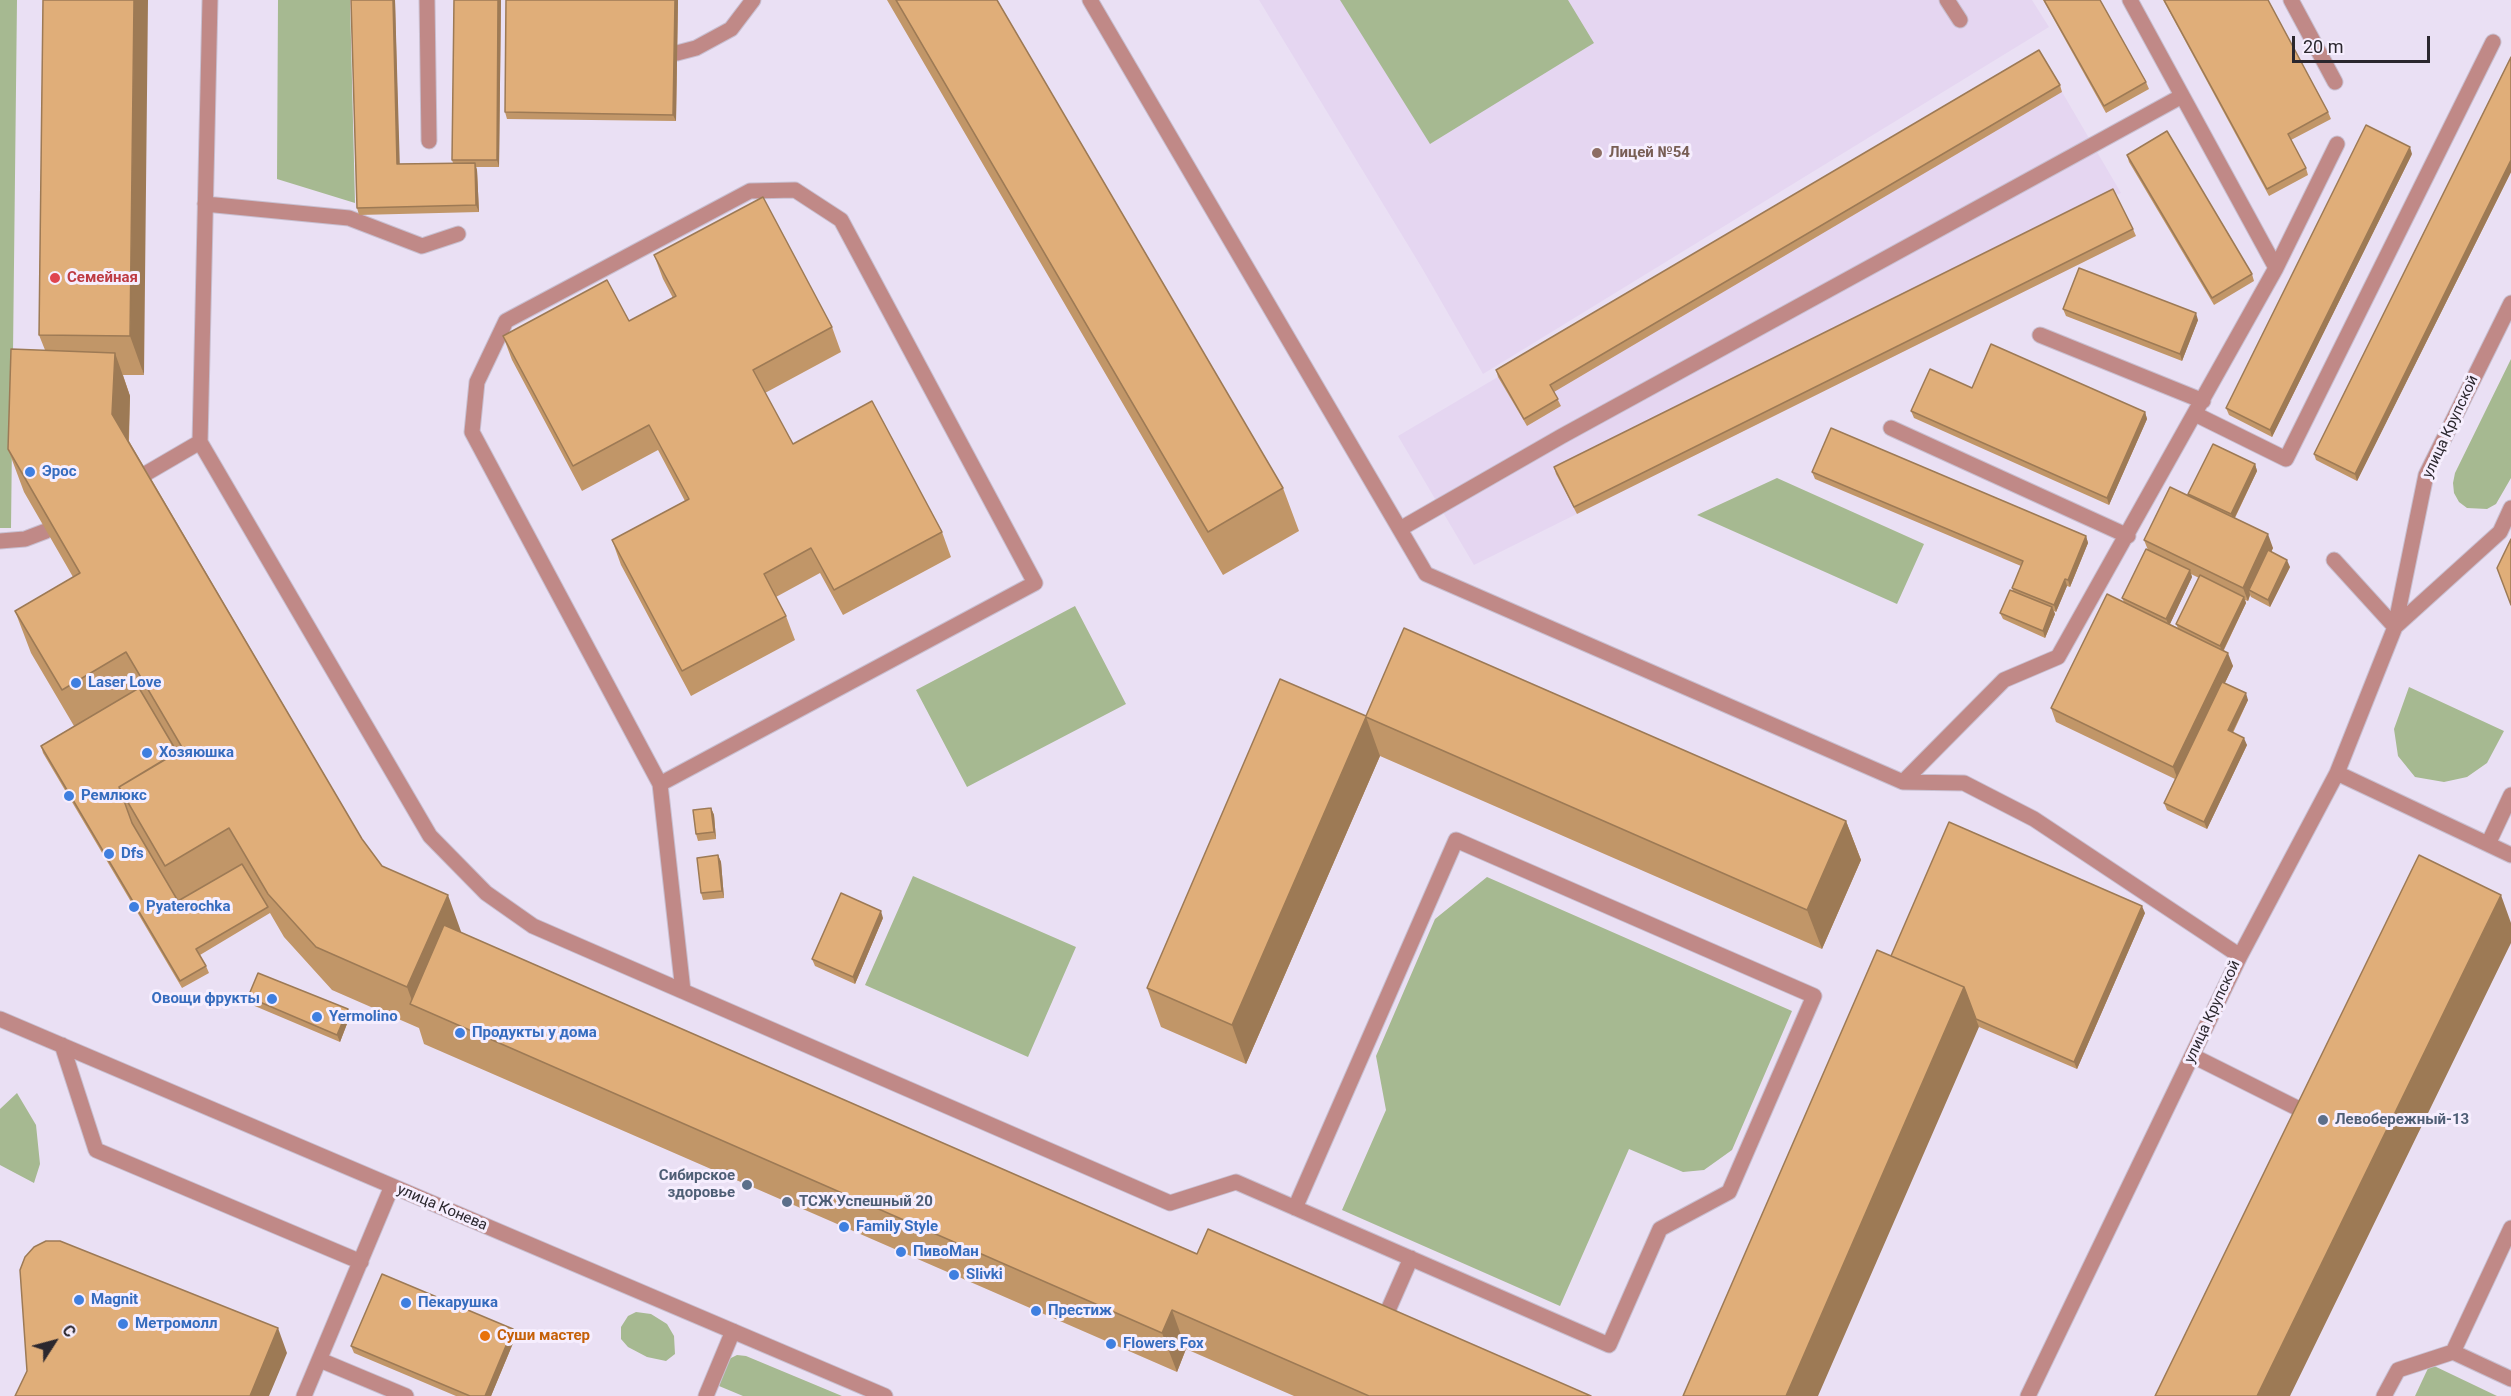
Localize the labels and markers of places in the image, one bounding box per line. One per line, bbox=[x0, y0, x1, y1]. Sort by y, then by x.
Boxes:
place label: Лицей №54 bbox=[1609, 144, 1690, 162]
marker: Лицей №54 bbox=[1590, 146, 1604, 160]
place label: Семейная bbox=[67, 269, 138, 287]
marker: Семейная bbox=[48, 271, 62, 285]
place label: Эрос bbox=[42, 463, 76, 481]
marker: Эрос bbox=[23, 465, 37, 479]
place label: Laser Love bbox=[88, 674, 161, 692]
marker: Laser Love bbox=[69, 676, 83, 690]
place label: Хозяюшка bbox=[159, 744, 234, 762]
marker: Хозяюшка bbox=[140, 746, 154, 760]
place label: Ремлюкс bbox=[81, 787, 147, 805]
marker: Ремлюкс bbox=[62, 789, 76, 803]
place label: Dfs bbox=[121, 845, 144, 863]
marker: Dfs bbox=[102, 847, 116, 861]
place label: Pyaterochka bbox=[146, 898, 230, 916]
marker: Pyaterochka bbox=[127, 900, 141, 914]
place label: Овощи фрукты bbox=[152, 990, 260, 1008]
marker: Овощи фрукты bbox=[265, 992, 279, 1006]
place label: Yermolino bbox=[329, 1008, 398, 1026]
marker: Yermolino bbox=[310, 1010, 324, 1024]
place label: Продукты у дома bbox=[472, 1024, 597, 1042]
marker: Продукты у дома bbox=[453, 1026, 467, 1040]
place label: Левобережный-13 bbox=[2335, 1111, 2469, 1129]
marker: Левобережный-13 bbox=[2316, 1113, 2330, 1127]
place label: Сибирское здоровье bbox=[659, 1167, 735, 1202]
marker: Сибирское здоровье bbox=[740, 1178, 754, 1192]
place label: ТСЖ Успешный 20 bbox=[799, 1193, 933, 1211]
marker: ТСЖ Успешный 20 bbox=[780, 1195, 794, 1209]
place label: Family Style bbox=[856, 1218, 938, 1236]
marker: Family Style bbox=[837, 1220, 851, 1234]
place label: ПивоМан bbox=[913, 1243, 979, 1261]
marker: ПивоМан bbox=[894, 1245, 908, 1259]
place label: Slivki bbox=[966, 1266, 1003, 1284]
marker: Slivki bbox=[947, 1268, 961, 1282]
place label: Magnit bbox=[91, 1291, 138, 1309]
marker: Magnit bbox=[72, 1293, 86, 1307]
place label: Пекарушка bbox=[418, 1294, 498, 1312]
marker: Пекарушка bbox=[399, 1296, 413, 1310]
place label: Престиж bbox=[1048, 1302, 1112, 1320]
marker: Престиж bbox=[1029, 1304, 1043, 1318]
place label: Метромолл bbox=[135, 1315, 217, 1333]
marker: Метромолл bbox=[116, 1317, 130, 1331]
place label: Суши мастер bbox=[497, 1327, 590, 1345]
marker: Суши мастер bbox=[478, 1329, 492, 1343]
place label: Flowers Fox bbox=[1123, 1335, 1204, 1353]
marker: Flowers Fox bbox=[1104, 1337, 1118, 1351]

